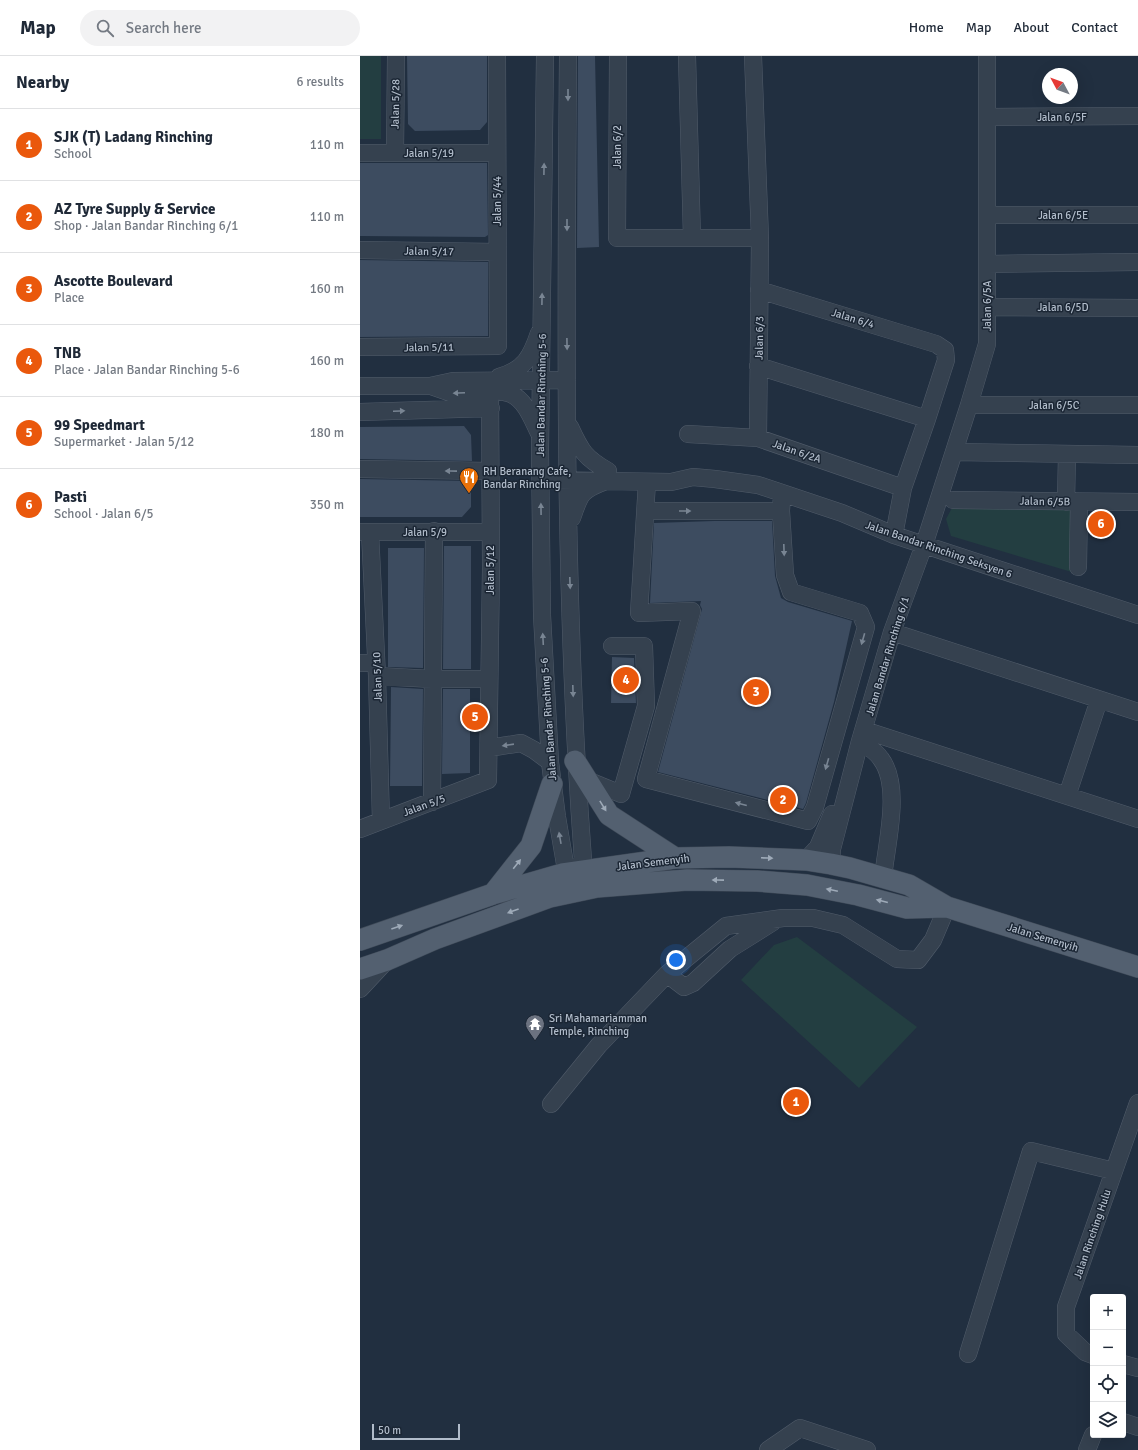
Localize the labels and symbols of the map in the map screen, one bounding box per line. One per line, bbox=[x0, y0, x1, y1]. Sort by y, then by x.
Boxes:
north arrow bbox=[1042, 68, 1078, 104]
street label: Jalan 5/28 bbox=[389, 79, 402, 129]
one-way arrow bbox=[565, 89, 571, 102]
street label: Jalan 6/5F bbox=[1037, 111, 1087, 124]
street label: Jalan 6/2 bbox=[611, 125, 624, 169]
street label: Jalan 5/19 bbox=[404, 147, 454, 160]
one-way arrow bbox=[541, 162, 547, 175]
street label: Jalan 5/44 bbox=[491, 176, 504, 226]
street label: Jalan 6/5E bbox=[1038, 209, 1088, 222]
one-way arrow bbox=[564, 219, 570, 232]
street label: Jalan 5/17 bbox=[404, 245, 454, 258]
street label: Jalan 6/5A bbox=[981, 280, 994, 331]
one-way arrow bbox=[539, 292, 545, 305]
street label: Jalan 6/5D bbox=[1037, 301, 1089, 314]
street label: Jalan 6/4 bbox=[830, 306, 876, 331]
street label: Jalan 6/3 bbox=[753, 316, 766, 360]
street label: Jalan Bandar Rinching 5-6 bbox=[534, 333, 549, 457]
one-way arrow bbox=[564, 338, 570, 351]
street label: Jalan 5/11 bbox=[404, 341, 454, 354]
one-way arrow bbox=[452, 390, 465, 396]
street label: Jalan 6/5C bbox=[1029, 399, 1080, 412]
one-way arrow bbox=[393, 408, 406, 414]
street label: Jalan 6/2A bbox=[771, 437, 823, 466]
place label: RH Beranang Cafe, Bandar Rinching bbox=[483, 465, 571, 491]
restaurant icon: RH Beranang Cafe, Bandar Rinching bbox=[458, 466, 480, 494]
one-way arrow bbox=[445, 467, 457, 474]
street label: Jalan 6/5B bbox=[1020, 495, 1071, 508]
one-way arrow bbox=[538, 502, 544, 515]
one-way arrow bbox=[679, 508, 692, 514]
pin: 6 bbox=[1088, 509, 1114, 539]
street label: Jalan Bandar Rinching Seksyen 6 bbox=[864, 518, 1014, 581]
street label: Jalan 5/9 bbox=[403, 526, 447, 539]
one-way arrow bbox=[780, 544, 787, 556]
street label: Jalan 5/12 bbox=[484, 545, 497, 595]
one-way arrow bbox=[566, 577, 573, 589]
street label: Jalan Bandar Rinching 6/1 bbox=[863, 595, 912, 717]
one-way arrow bbox=[540, 633, 547, 645]
one-way arrow bbox=[860, 634, 866, 646]
street label: Jalan 5/10 bbox=[370, 652, 385, 702]
street label: Jalan Bandar Rinching 5-6 bbox=[538, 657, 559, 781]
pin: 4 bbox=[613, 665, 639, 695]
pin: 3 bbox=[743, 677, 769, 707]
one-way arrow bbox=[570, 685, 576, 698]
pin: 5 bbox=[462, 702, 488, 732]
one-way arrow bbox=[502, 742, 514, 748]
one-way arrow bbox=[824, 759, 830, 771]
pin: 2 bbox=[770, 785, 796, 815]
street label: Jalan 5/5 bbox=[401, 792, 447, 819]
one-way arrow bbox=[600, 801, 607, 812]
one-way arrow bbox=[734, 801, 746, 807]
one-way arrow bbox=[557, 832, 563, 844]
street label: Jalan Semenyih bbox=[616, 852, 690, 873]
one-way arrow bbox=[761, 855, 773, 862]
one-way arrow bbox=[513, 858, 522, 869]
one-way arrow bbox=[711, 877, 724, 883]
one-way arrow bbox=[826, 886, 838, 892]
one-way arrow bbox=[876, 898, 889, 904]
one-way arrow bbox=[507, 908, 519, 914]
street label: Jalan Semenyih bbox=[1006, 921, 1080, 954]
one-way arrow bbox=[391, 924, 403, 930]
your location bbox=[666, 950, 686, 970]
place label: Sri Mahamariamman Temple, Rinching bbox=[549, 1012, 647, 1038]
temple icon: Sri Mahamariamman Temple, Rinching bbox=[524, 1013, 546, 1041]
pin: 1 bbox=[783, 1087, 809, 1117]
street label: Jalan Rinching Hulu bbox=[1071, 1188, 1114, 1281]
scale bar bbox=[372, 1422, 460, 1441]

